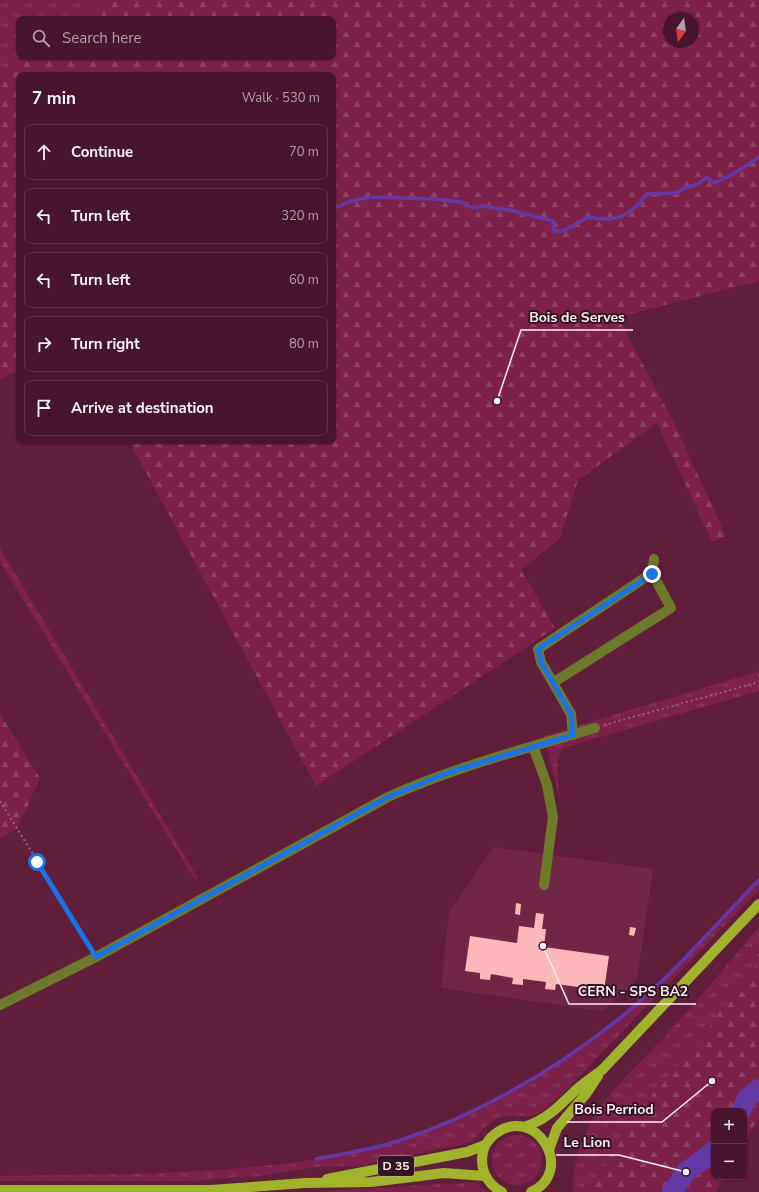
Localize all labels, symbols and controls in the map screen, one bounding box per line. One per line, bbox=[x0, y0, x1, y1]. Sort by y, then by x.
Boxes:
north arrow bbox=[663, 12, 699, 48]
search box bbox=[16, 16, 336, 60]
icon: search bbox=[30, 27, 52, 49]
text: Search here bbox=[62, 28, 142, 48]
text: 7 min bbox=[32, 87, 76, 110]
text: Walk · 530 m bbox=[242, 89, 320, 107]
icon: ahead bbox=[33, 141, 55, 163]
text: Continue bbox=[71, 142, 133, 162]
text: 70 m bbox=[289, 143, 319, 161]
icon: left bbox=[33, 205, 55, 227]
text: Turn left bbox=[71, 206, 130, 226]
text: 320 m bbox=[281, 207, 319, 225]
icon: left bbox=[33, 269, 55, 291]
text: Turn left bbox=[71, 270, 130, 290]
text: 60 m bbox=[289, 271, 319, 289]
callout: Bois de Serves bbox=[521, 304, 633, 330]
text: Bois de Serves bbox=[529, 308, 625, 327]
icon: right bbox=[33, 333, 55, 355]
text: Turn right bbox=[71, 334, 140, 354]
text: 80 m bbox=[289, 335, 319, 353]
icon: arrive bbox=[33, 397, 55, 419]
text: Arrive at destination bbox=[71, 398, 214, 418]
route end bbox=[643, 565, 661, 583]
route start bbox=[28, 853, 46, 871]
callout: CERN - SPS BA2 bbox=[569, 978, 696, 1004]
text: CERN - SPS BA2 bbox=[578, 982, 688, 1001]
callout: Bois Perriod bbox=[567, 1096, 662, 1122]
text: Bois Perriod bbox=[574, 1100, 654, 1119]
map controls bbox=[711, 1108, 747, 1180]
button: + bbox=[711, 1108, 747, 1144]
callout: Le Lion bbox=[556, 1129, 619, 1155]
text: Le Lion bbox=[564, 1133, 610, 1152]
button: − bbox=[711, 1144, 747, 1180]
road number: D 35 bbox=[378, 1156, 414, 1176]

